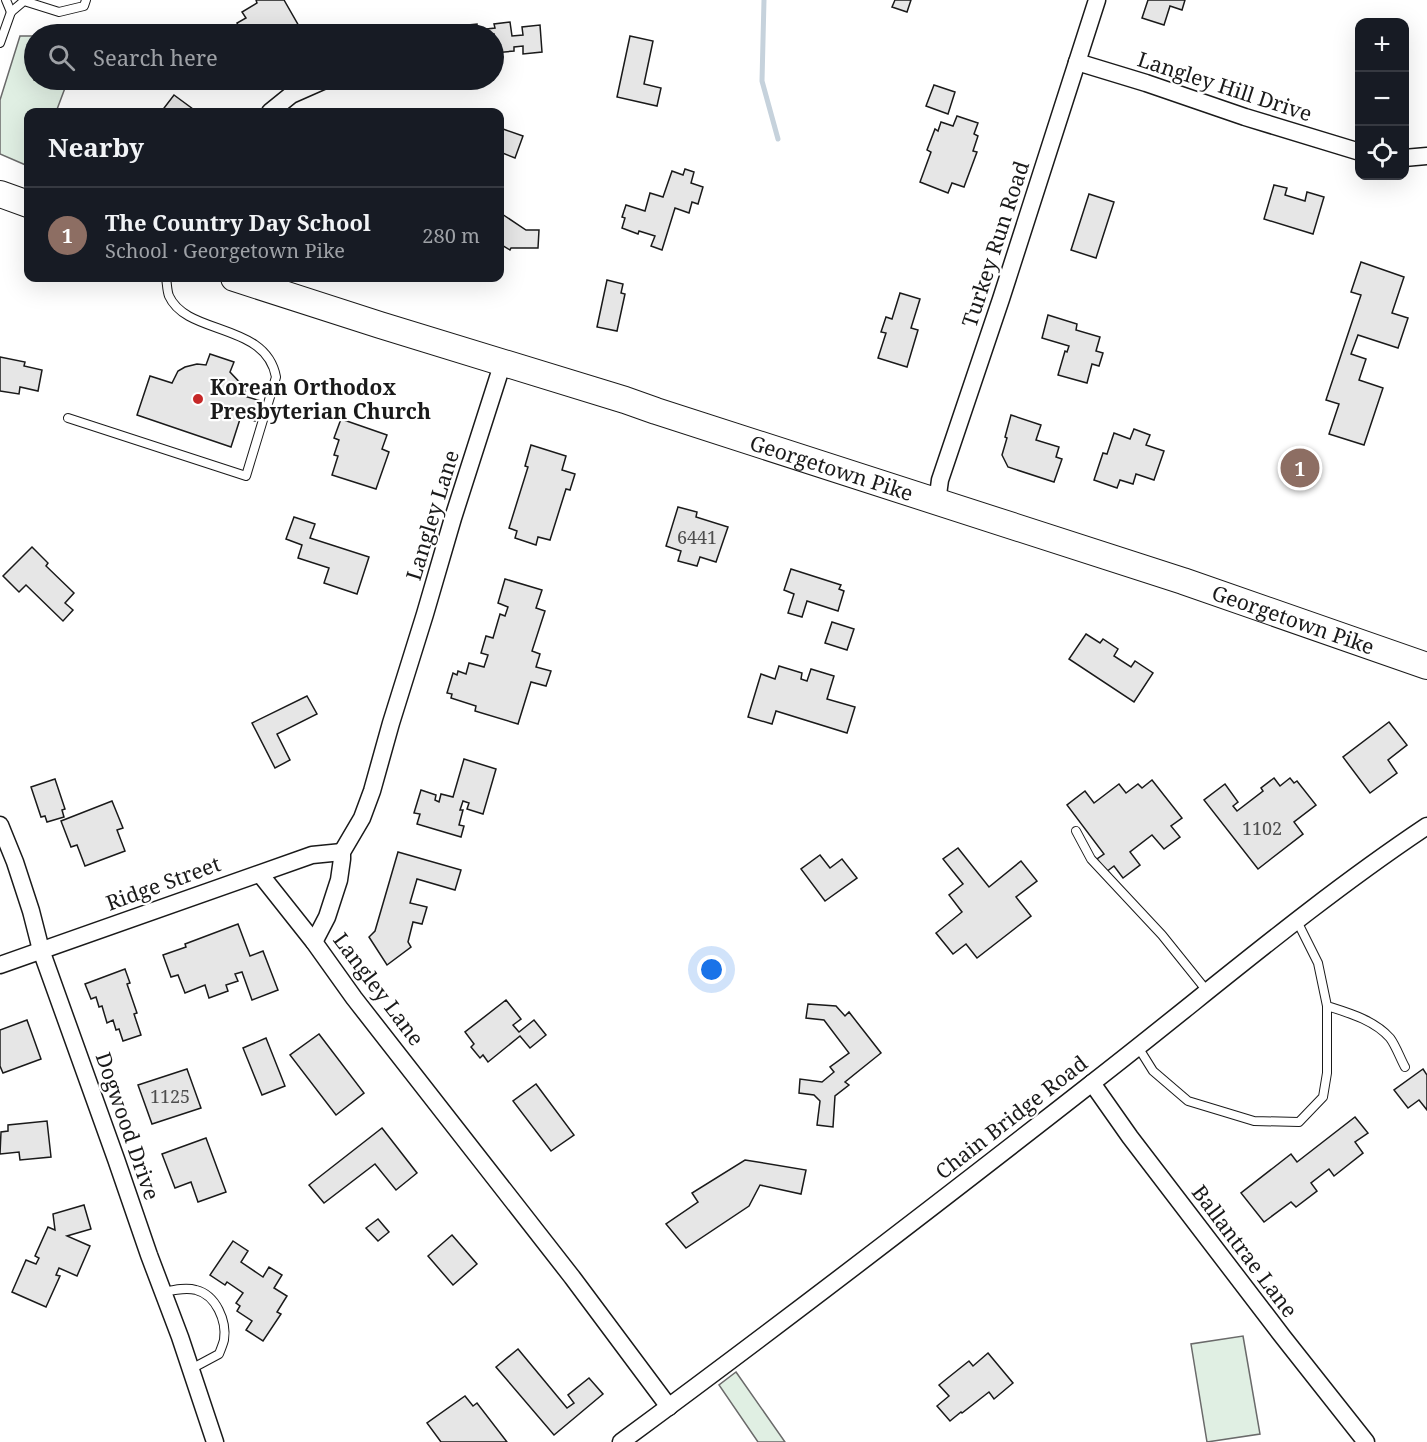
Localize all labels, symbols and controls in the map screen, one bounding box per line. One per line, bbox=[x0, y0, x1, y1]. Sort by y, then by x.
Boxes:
map controls bbox=[1355, 18, 1409, 180]
button: + bbox=[1355, 18, 1409, 72]
search box bbox=[24, 24, 504, 90]
icon: search bbox=[45, 41, 78, 74]
text: Search here bbox=[93, 42, 218, 72]
street label: Langley Hill Drive bbox=[1134, 45, 1316, 127]
button: − bbox=[1355, 72, 1409, 126]
button: locate bbox=[1355, 126, 1409, 180]
text: Nearby bbox=[48, 129, 144, 165]
street label: Turkey Run Road bbox=[955, 157, 1035, 331]
text: The Country Day School bbox=[105, 207, 371, 237]
text: 1 bbox=[62, 222, 73, 249]
text: 280 m bbox=[422, 222, 480, 249]
text: School · Georgetown Pike bbox=[105, 237, 345, 264]
place label: Korean Orthodox Presbyterian Church bbox=[210, 373, 431, 425]
marker: Korean Orthodox Presbyterian Church bbox=[191, 392, 205, 406]
street label: Georgetown Pike bbox=[746, 428, 917, 507]
pin: 1 bbox=[1280, 446, 1320, 490]
street label: Langley Lane bbox=[399, 447, 465, 583]
house number: 6441 bbox=[677, 525, 717, 549]
street label: Georgetown Pike bbox=[1208, 578, 1378, 661]
house number: 1102 bbox=[1242, 816, 1282, 840]
street label: Ridge Street bbox=[102, 849, 224, 917]
street label: Langley Lane bbox=[327, 927, 431, 1051]
your location bbox=[697, 955, 726, 984]
street label: Dogwood Drive bbox=[90, 1048, 166, 1204]
street label: Chain Bridge Road bbox=[929, 1049, 1093, 1185]
house number: 1125 bbox=[150, 1084, 190, 1108]
street label: Ballantrae Lane bbox=[1186, 1179, 1304, 1323]

